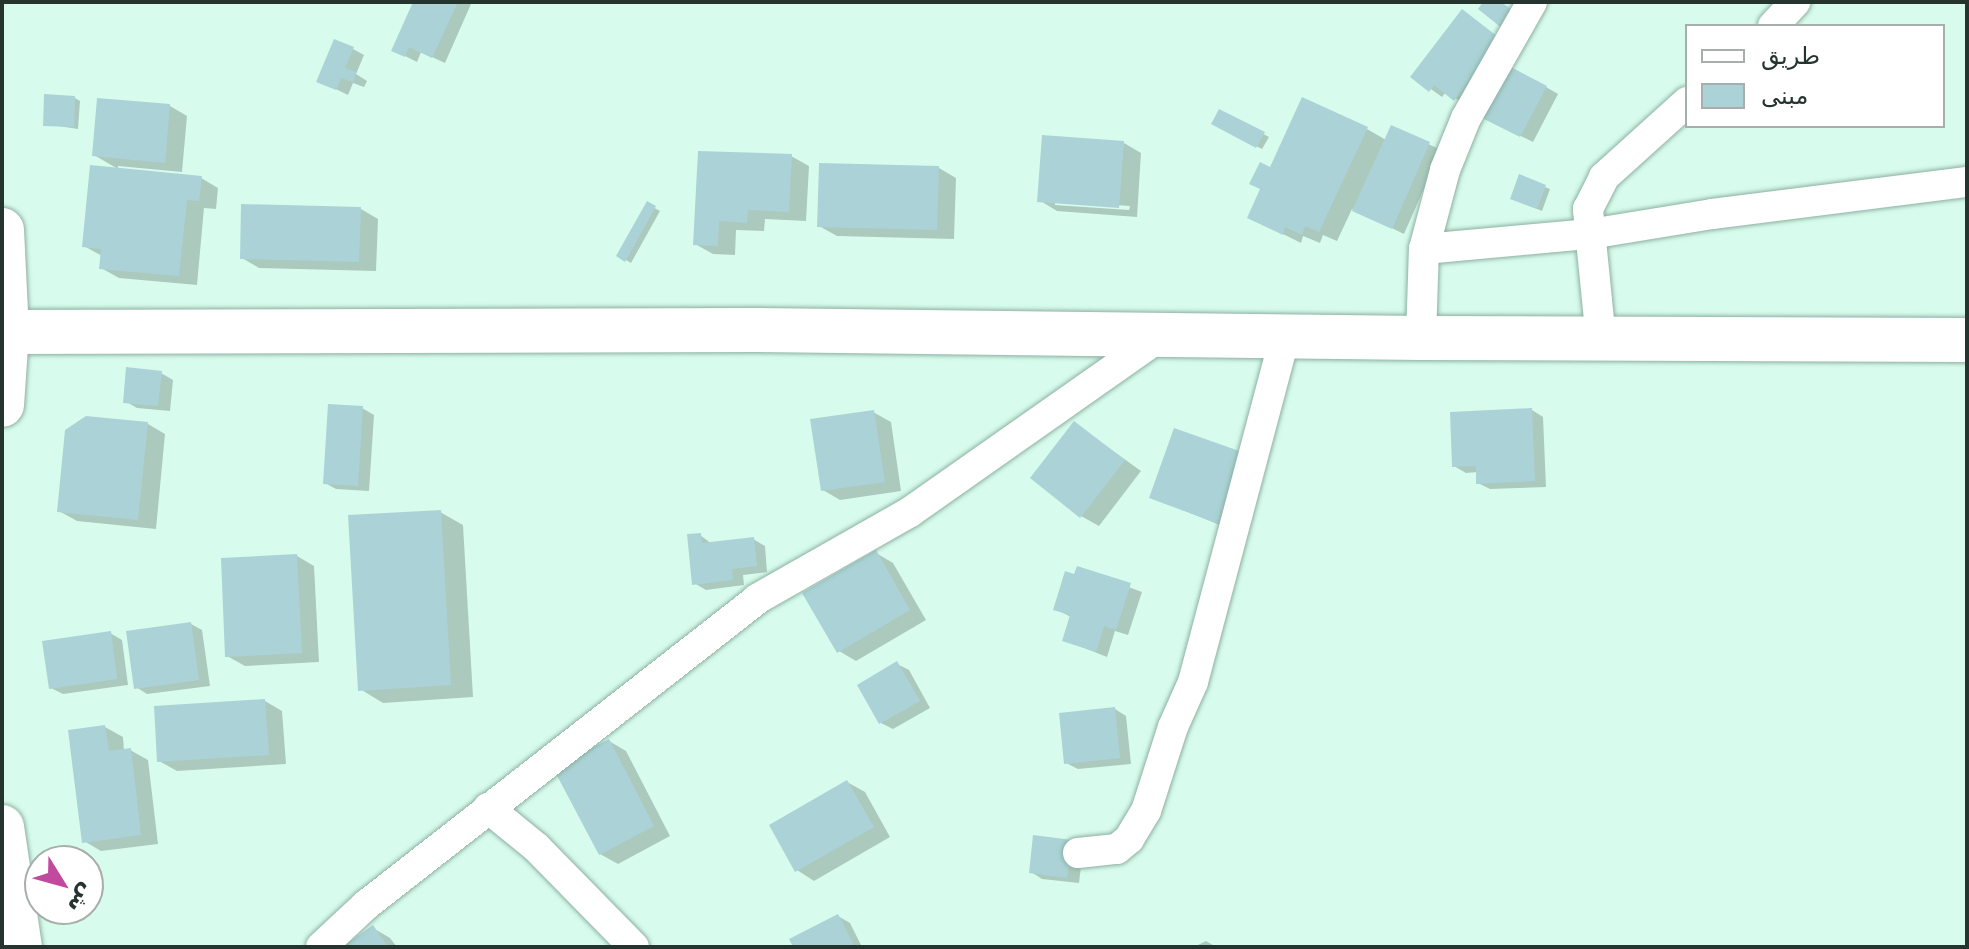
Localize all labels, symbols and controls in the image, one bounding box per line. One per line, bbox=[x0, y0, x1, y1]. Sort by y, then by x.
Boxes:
legend bbox=[1685, 24, 1945, 128]
text: طريق bbox=[1761, 42, 1820, 70]
text: مبنى bbox=[1761, 82, 1808, 110]
north arrow bbox=[24, 845, 104, 925]
text: ش bbox=[63, 879, 101, 918]

